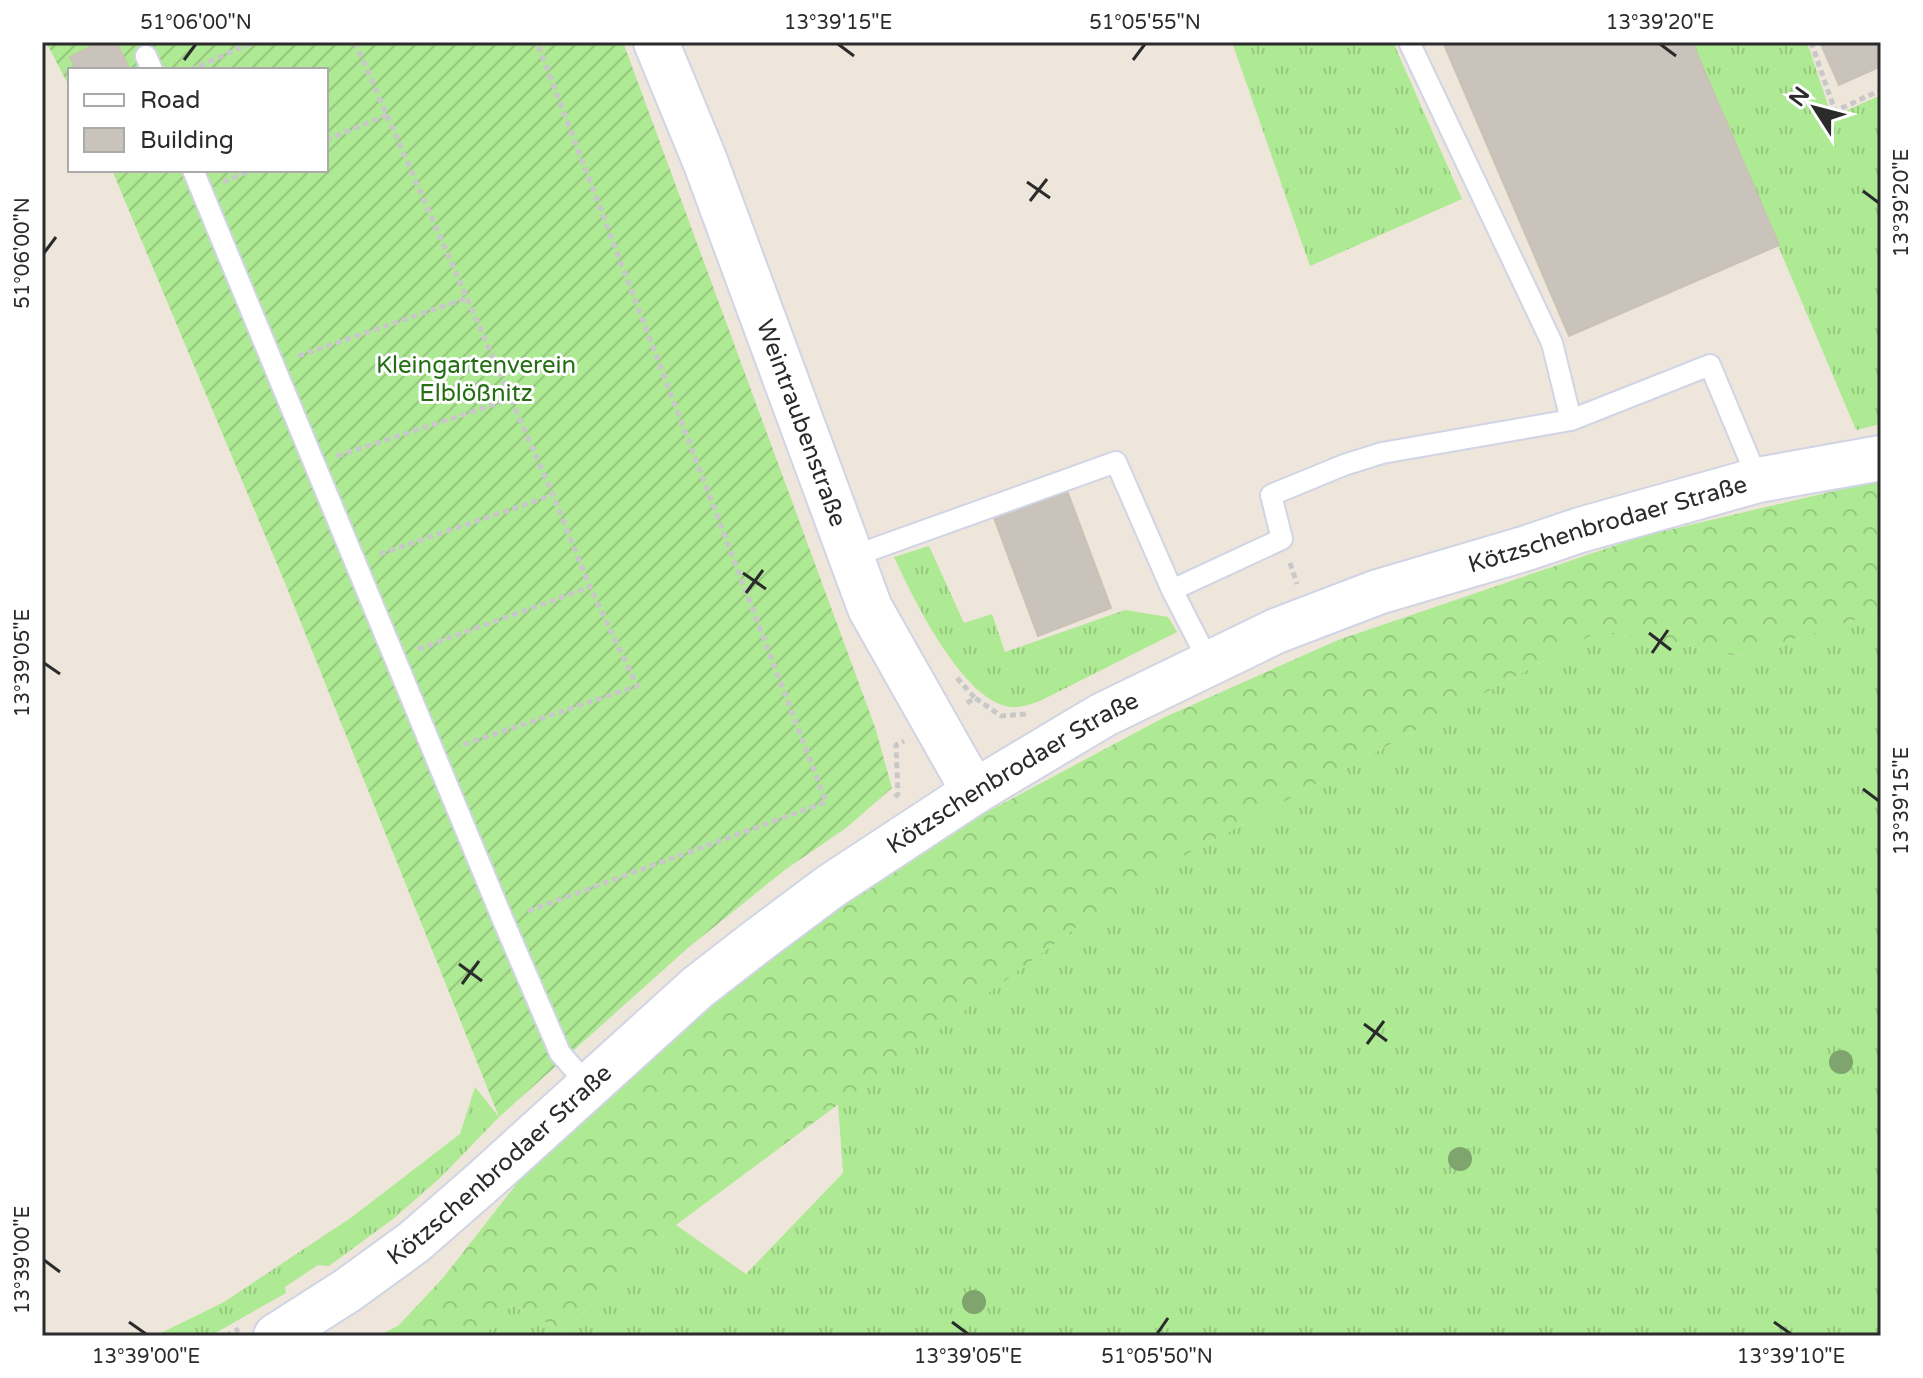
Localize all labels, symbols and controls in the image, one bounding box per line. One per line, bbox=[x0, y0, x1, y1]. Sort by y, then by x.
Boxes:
text: 51°06'00"N bbox=[140, 11, 252, 35]
text: 13°39'15"E bbox=[784, 11, 892, 35]
text: 51°05'55"N bbox=[1089, 11, 1201, 35]
text: 13°39'20"E bbox=[1606, 11, 1714, 35]
legend bbox=[68, 68, 328, 172]
north arrow bbox=[1775, 68, 1855, 148]
text: N bbox=[1784, 82, 1815, 112]
text: Road bbox=[140, 86, 200, 115]
text: Building bbox=[140, 126, 234, 155]
text: 13°39'20"E bbox=[1890, 149, 1914, 257]
text: 51°06'00"N bbox=[11, 197, 35, 309]
street label: Weintraubenstraße bbox=[750, 316, 853, 531]
park label: Kleingartenverein Elblößnitz bbox=[376, 351, 576, 408]
street label: Kötzschenbrodaer Straße bbox=[1465, 470, 1750, 580]
text: 13°39'05"E bbox=[11, 609, 35, 717]
street label: Kötzschenbrodaer Straße bbox=[881, 686, 1143, 860]
text: 13°39'15"E bbox=[1890, 747, 1914, 855]
street label: Kötzschenbrodaer Straße bbox=[382, 1059, 618, 1272]
text: 13°39'00"E bbox=[11, 1206, 35, 1314]
text: 13°39'00"E bbox=[92, 1345, 200, 1369]
text: 13°39'05"E bbox=[914, 1345, 1022, 1369]
text: 51°05'50"N bbox=[1101, 1345, 1213, 1369]
text: 13°39'10"E bbox=[1737, 1345, 1845, 1369]

